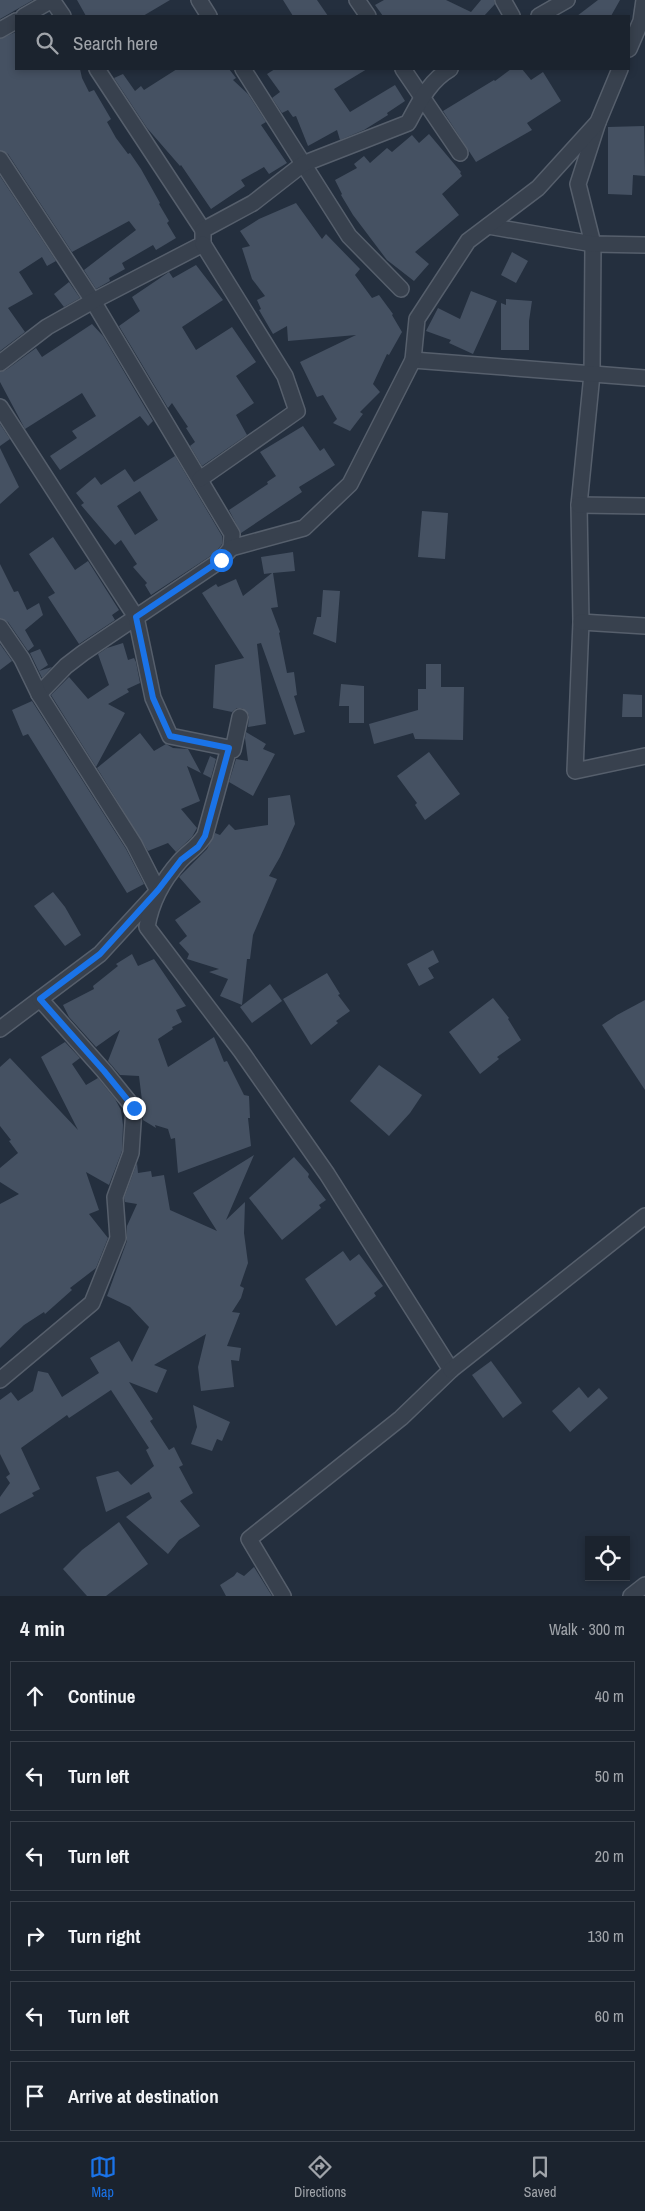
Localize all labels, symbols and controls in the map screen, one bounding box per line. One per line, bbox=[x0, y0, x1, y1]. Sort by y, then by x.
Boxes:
search box bbox=[15, 15, 630, 70]
icon: search bbox=[33, 29, 61, 57]
text: Search here bbox=[73, 30, 158, 56]
route start bbox=[210, 549, 233, 572]
route end bbox=[123, 1097, 146, 1120]
map controls bbox=[585, 1536, 630, 1581]
button: locate bbox=[585, 1536, 630, 1581]
text: 4 min bbox=[20, 1614, 65, 1643]
text: Walk · 300 m bbox=[549, 1618, 625, 1640]
icon: ahead bbox=[21, 1682, 49, 1710]
text: Continue bbox=[68, 1683, 136, 1709]
text: 40 m bbox=[595, 1685, 624, 1707]
icon: left bbox=[21, 1762, 49, 1790]
text: Turn left bbox=[68, 1763, 129, 1789]
text: 50 m bbox=[595, 1765, 624, 1787]
icon: left bbox=[21, 1842, 49, 1870]
text: Turn left bbox=[68, 1843, 129, 1869]
text: 20 m bbox=[595, 1845, 624, 1867]
icon: right bbox=[21, 1922, 49, 1950]
text: Turn right bbox=[68, 1923, 140, 1949]
text: 130 m bbox=[588, 1925, 624, 1947]
icon: left bbox=[21, 2002, 49, 2030]
text: Turn left bbox=[68, 2003, 129, 2029]
text: 60 m bbox=[595, 2005, 624, 2027]
icon: arrive bbox=[21, 2082, 49, 2110]
text: Arrive at destination bbox=[68, 2083, 219, 2109]
tab: Map bbox=[89, 2153, 117, 2201]
tab: Directions bbox=[294, 2153, 346, 2201]
tab: Saved bbox=[524, 2153, 556, 2201]

